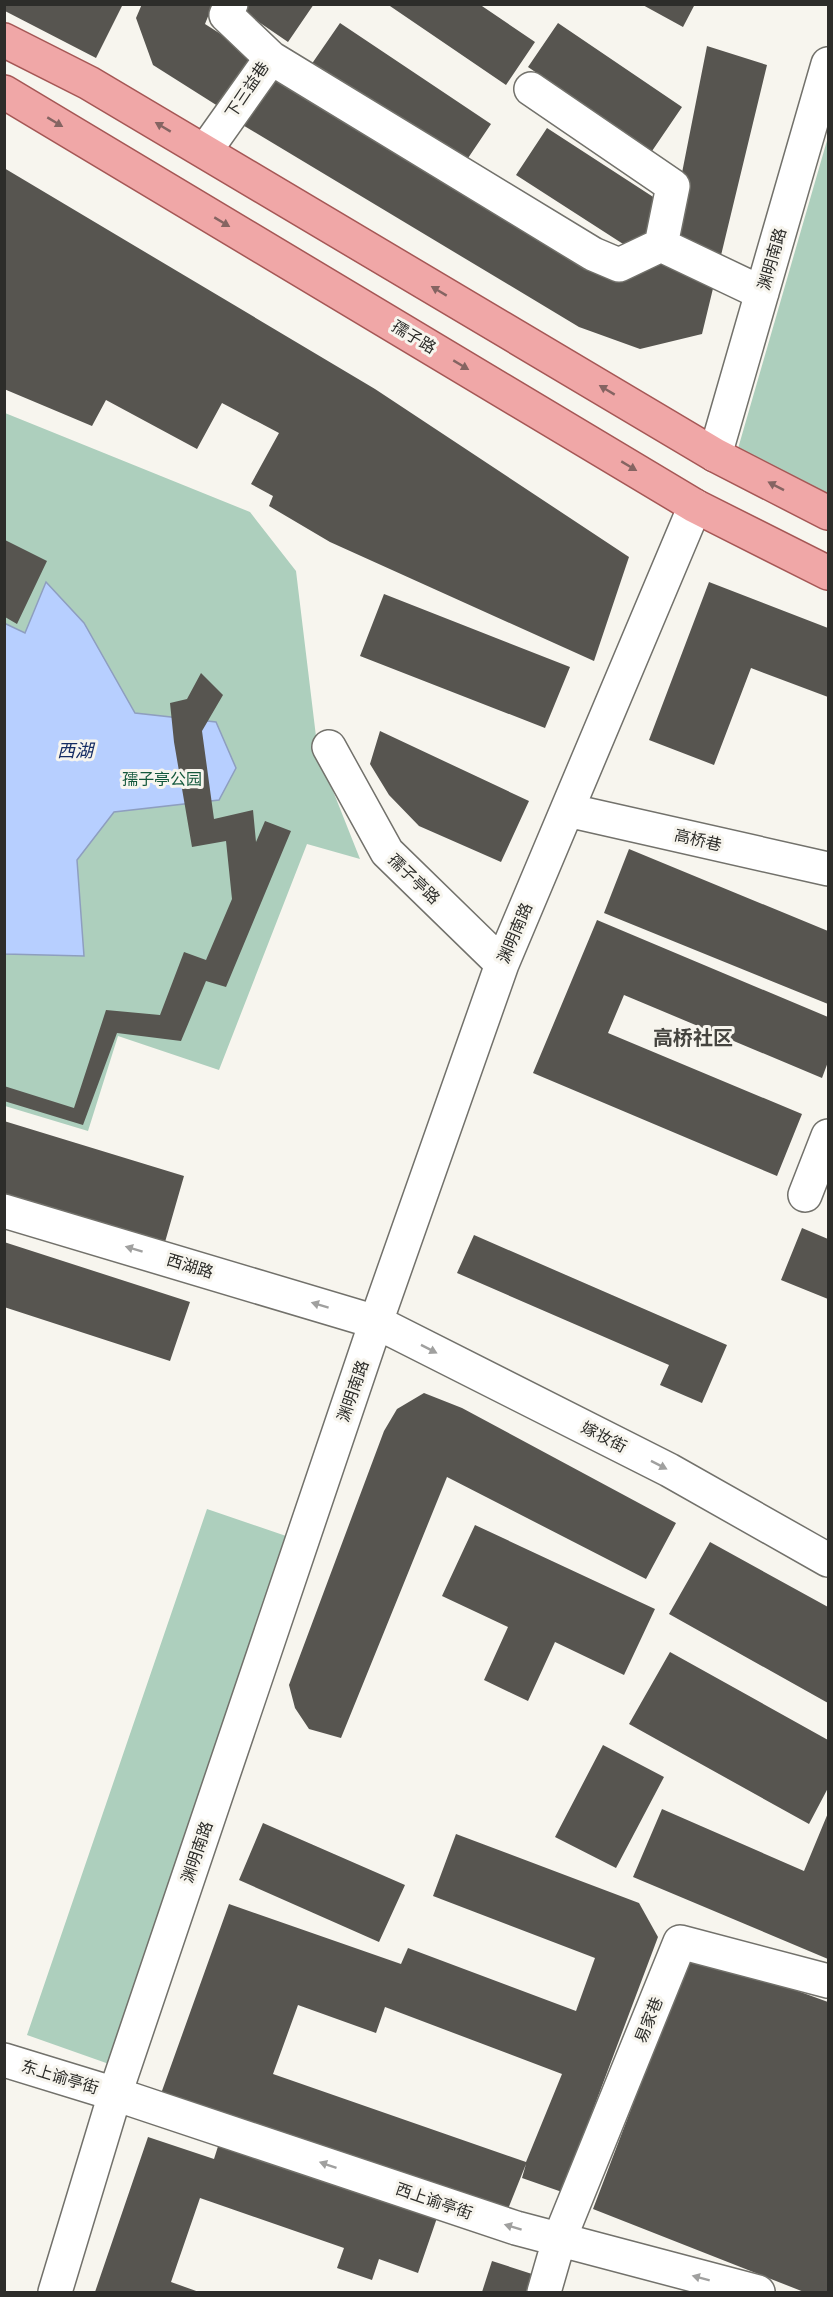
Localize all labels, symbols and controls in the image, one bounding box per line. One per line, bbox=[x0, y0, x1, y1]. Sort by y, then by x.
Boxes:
street label: 下三益巷 bbox=[221, 58, 273, 122]
one-way arrow bbox=[47, 117, 64, 127]
one-way arrow bbox=[155, 121, 171, 132]
one-way arrow bbox=[214, 216, 230, 227]
street label: 渊明南路 bbox=[754, 226, 790, 292]
one-way arrow bbox=[431, 285, 447, 296]
street label: 孺子路 bbox=[389, 316, 439, 358]
one-way arrow bbox=[453, 360, 469, 371]
one-way arrow bbox=[599, 385, 615, 396]
one-way arrow bbox=[621, 461, 638, 471]
one-way arrow bbox=[768, 481, 785, 491]
water label: 西湖 bbox=[57, 740, 96, 761]
park label: 孺子亭公园 bbox=[122, 770, 202, 789]
street label: 高桥巷 bbox=[672, 825, 724, 855]
street label: 孺子亭路 bbox=[384, 850, 444, 908]
street label: 渊明南路 bbox=[494, 900, 536, 966]
district label: 高桥社区 bbox=[653, 1026, 733, 1050]
one-way arrow bbox=[125, 1244, 143, 1253]
street label: 西湖路 bbox=[164, 1250, 216, 1282]
one-way arrow bbox=[311, 1300, 329, 1309]
one-way arrow bbox=[420, 1344, 437, 1353]
street label: 渊明南路 bbox=[334, 1358, 372, 1424]
street label: 嫁妆街 bbox=[578, 1418, 630, 1456]
one-way arrow bbox=[650, 1460, 667, 1470]
street label: 渊明南路 bbox=[178, 1819, 216, 1885]
street label: 易家巷 bbox=[631, 1994, 667, 2046]
street label: 东上谕亭街 bbox=[19, 2056, 101, 2098]
one-way arrow bbox=[319, 2160, 337, 2170]
street label: 西上谕亭街 bbox=[393, 2179, 475, 2223]
one-way arrow bbox=[504, 2222, 522, 2231]
one-way arrow bbox=[692, 2272, 710, 2282]

